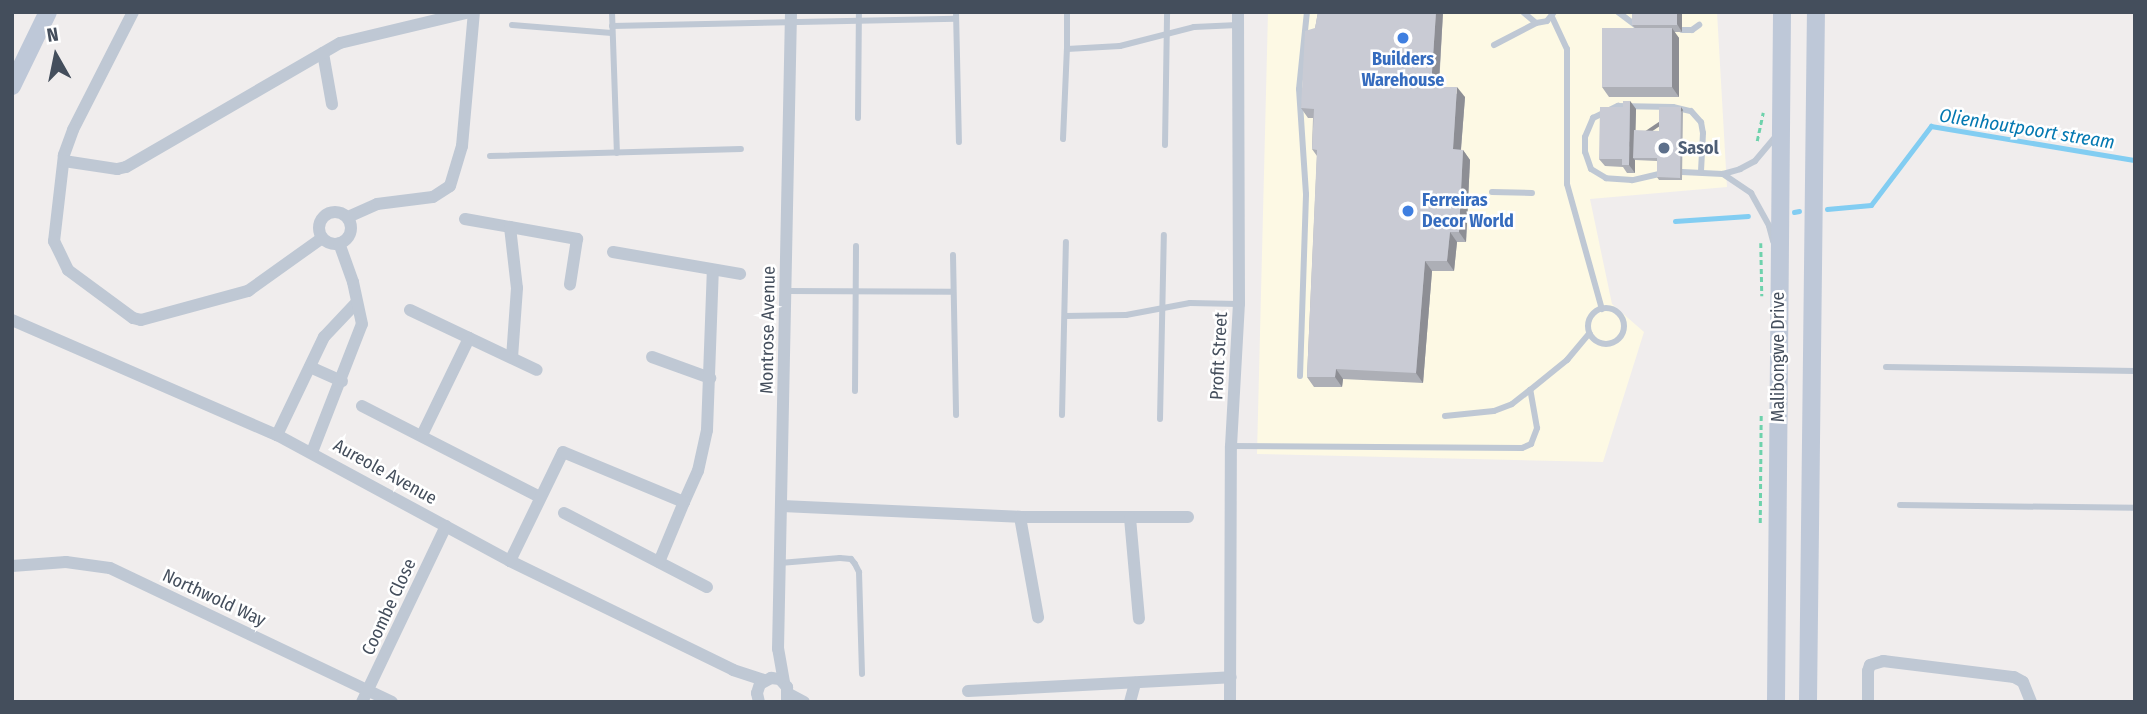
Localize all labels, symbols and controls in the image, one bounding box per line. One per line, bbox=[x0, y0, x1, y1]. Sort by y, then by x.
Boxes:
north arrow bbox=[21, 21, 91, 91]
text: N bbox=[45, 23, 60, 47]
marker: Builders Warehouse bbox=[1395, 30, 1411, 46]
place label: Builders Warehouse bbox=[1362, 49, 1444, 92]
water label: Olienhoutpoort stream bbox=[1938, 104, 2116, 154]
place label: Sasol bbox=[1678, 137, 1719, 159]
marker: Sasol bbox=[1656, 140, 1672, 156]
place label: Ferreiras Decor World bbox=[1422, 190, 1514, 232]
marker: Ferreiras Decor World bbox=[1400, 203, 1416, 219]
street label: Montrose Avenue bbox=[756, 266, 780, 394]
street label: Malibongwe Drive bbox=[1767, 292, 1789, 422]
street label: Profit Street bbox=[1206, 311, 1232, 401]
street label: Aureole Avenue bbox=[330, 435, 440, 509]
street label: Coombe Close bbox=[357, 555, 421, 659]
street label: Northwold Way bbox=[159, 565, 269, 631]

